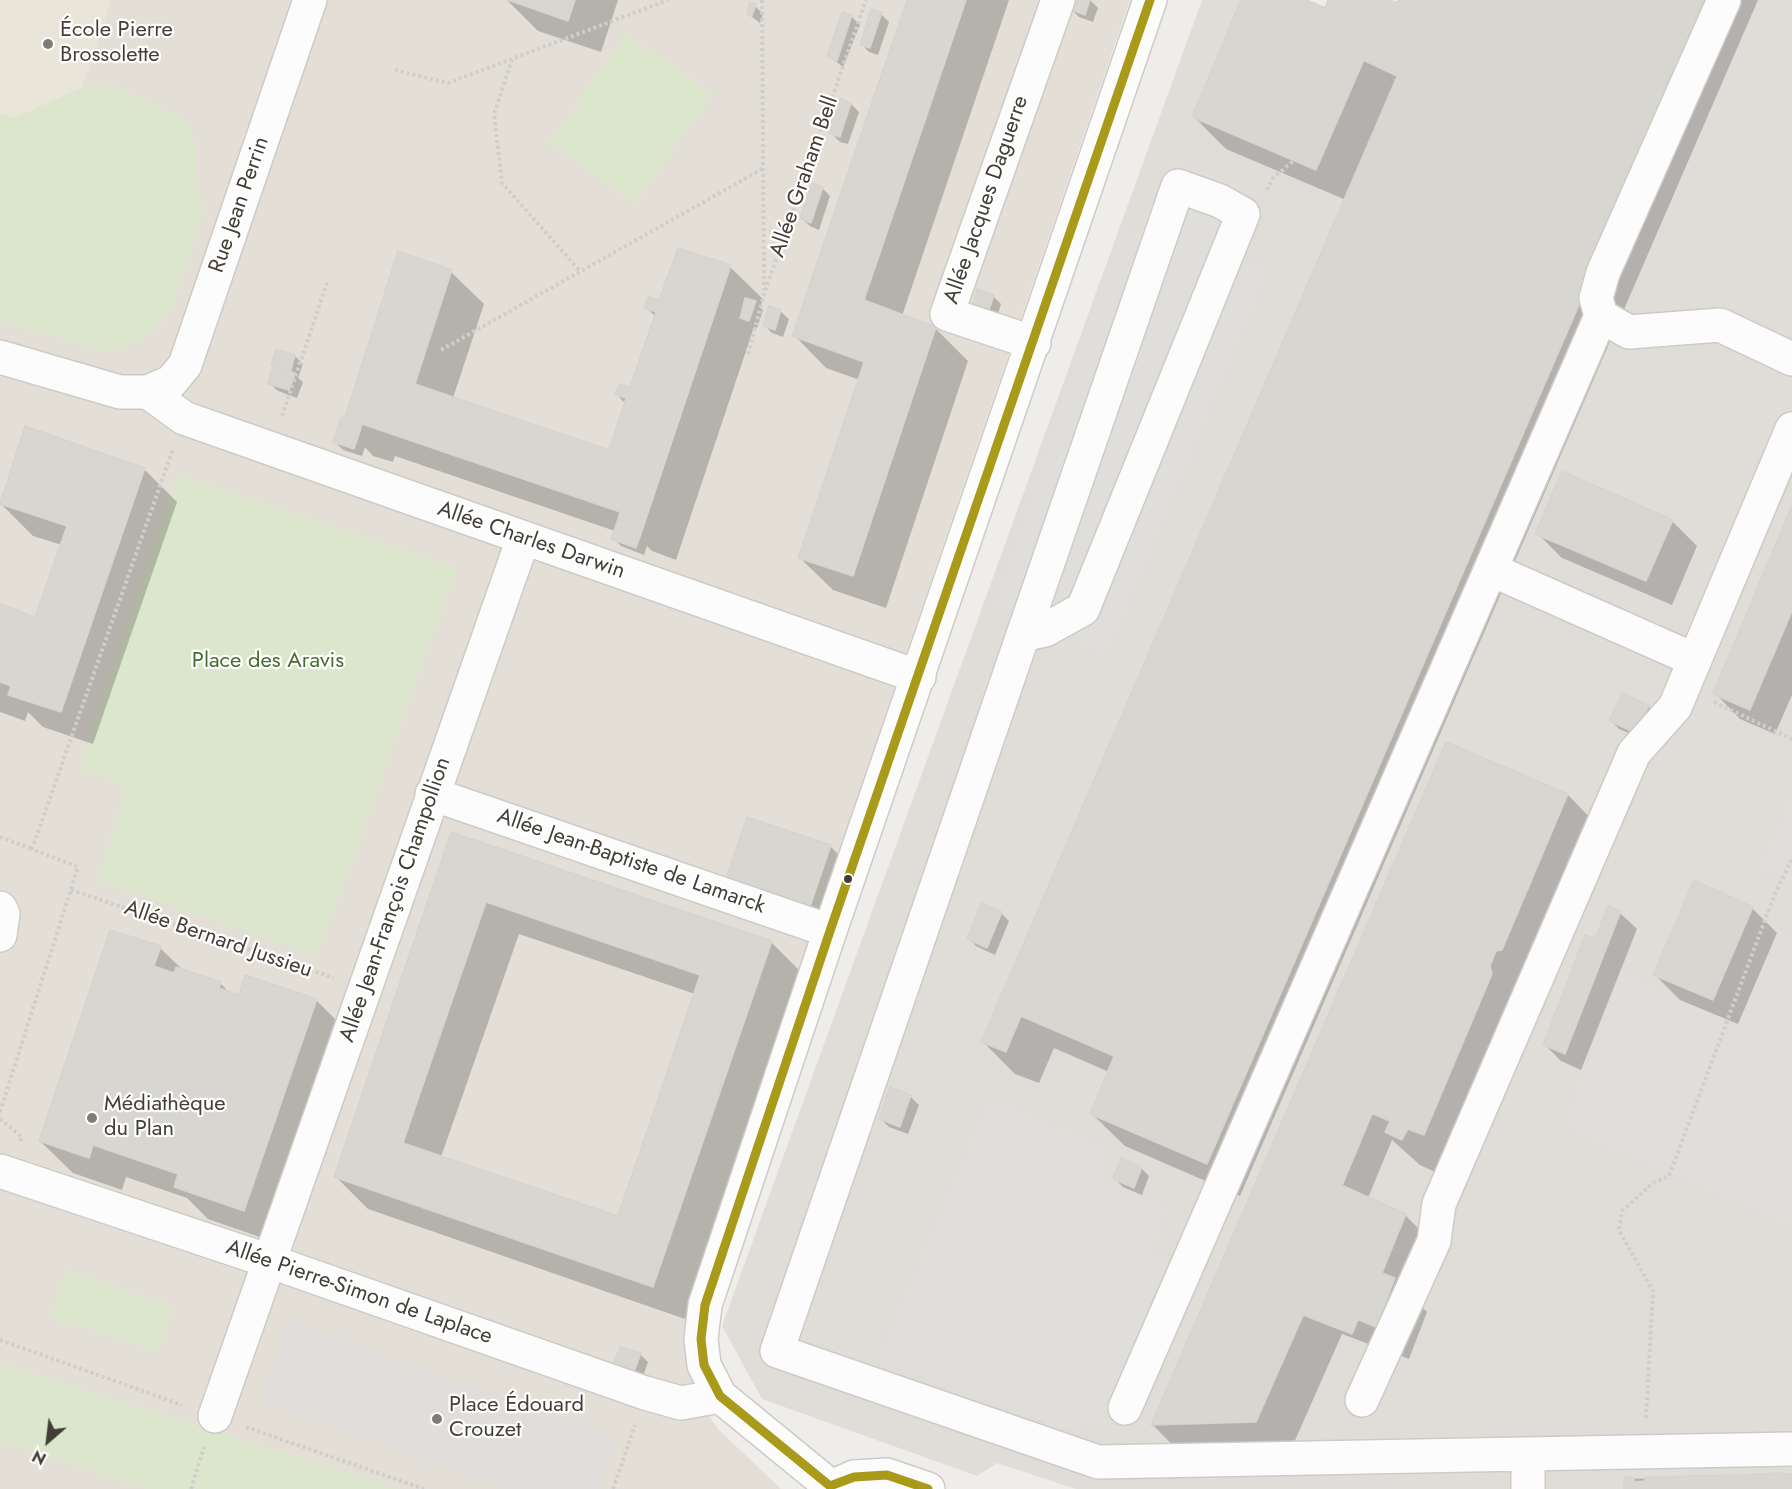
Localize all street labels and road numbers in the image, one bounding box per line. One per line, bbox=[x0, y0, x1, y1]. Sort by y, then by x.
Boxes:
street label: Allée Graham Bell bbox=[765, 93, 845, 261]
street label: Allée Jacques Daguerre bbox=[939, 93, 1035, 307]
street label: Rue Jean Perrin bbox=[204, 133, 276, 277]
street label: Allée Charles Darwin bbox=[434, 497, 628, 585]
street label: Allée Jean-François Champollion bbox=[335, 754, 457, 1046]
street label: Allée Jean-Baptiste de Lamarck bbox=[493, 804, 769, 920]
street label: Allée Bernard Jussieu bbox=[121, 895, 315, 985]
street label: Allée Pierre-Simon de Laplace bbox=[222, 1235, 496, 1351]

